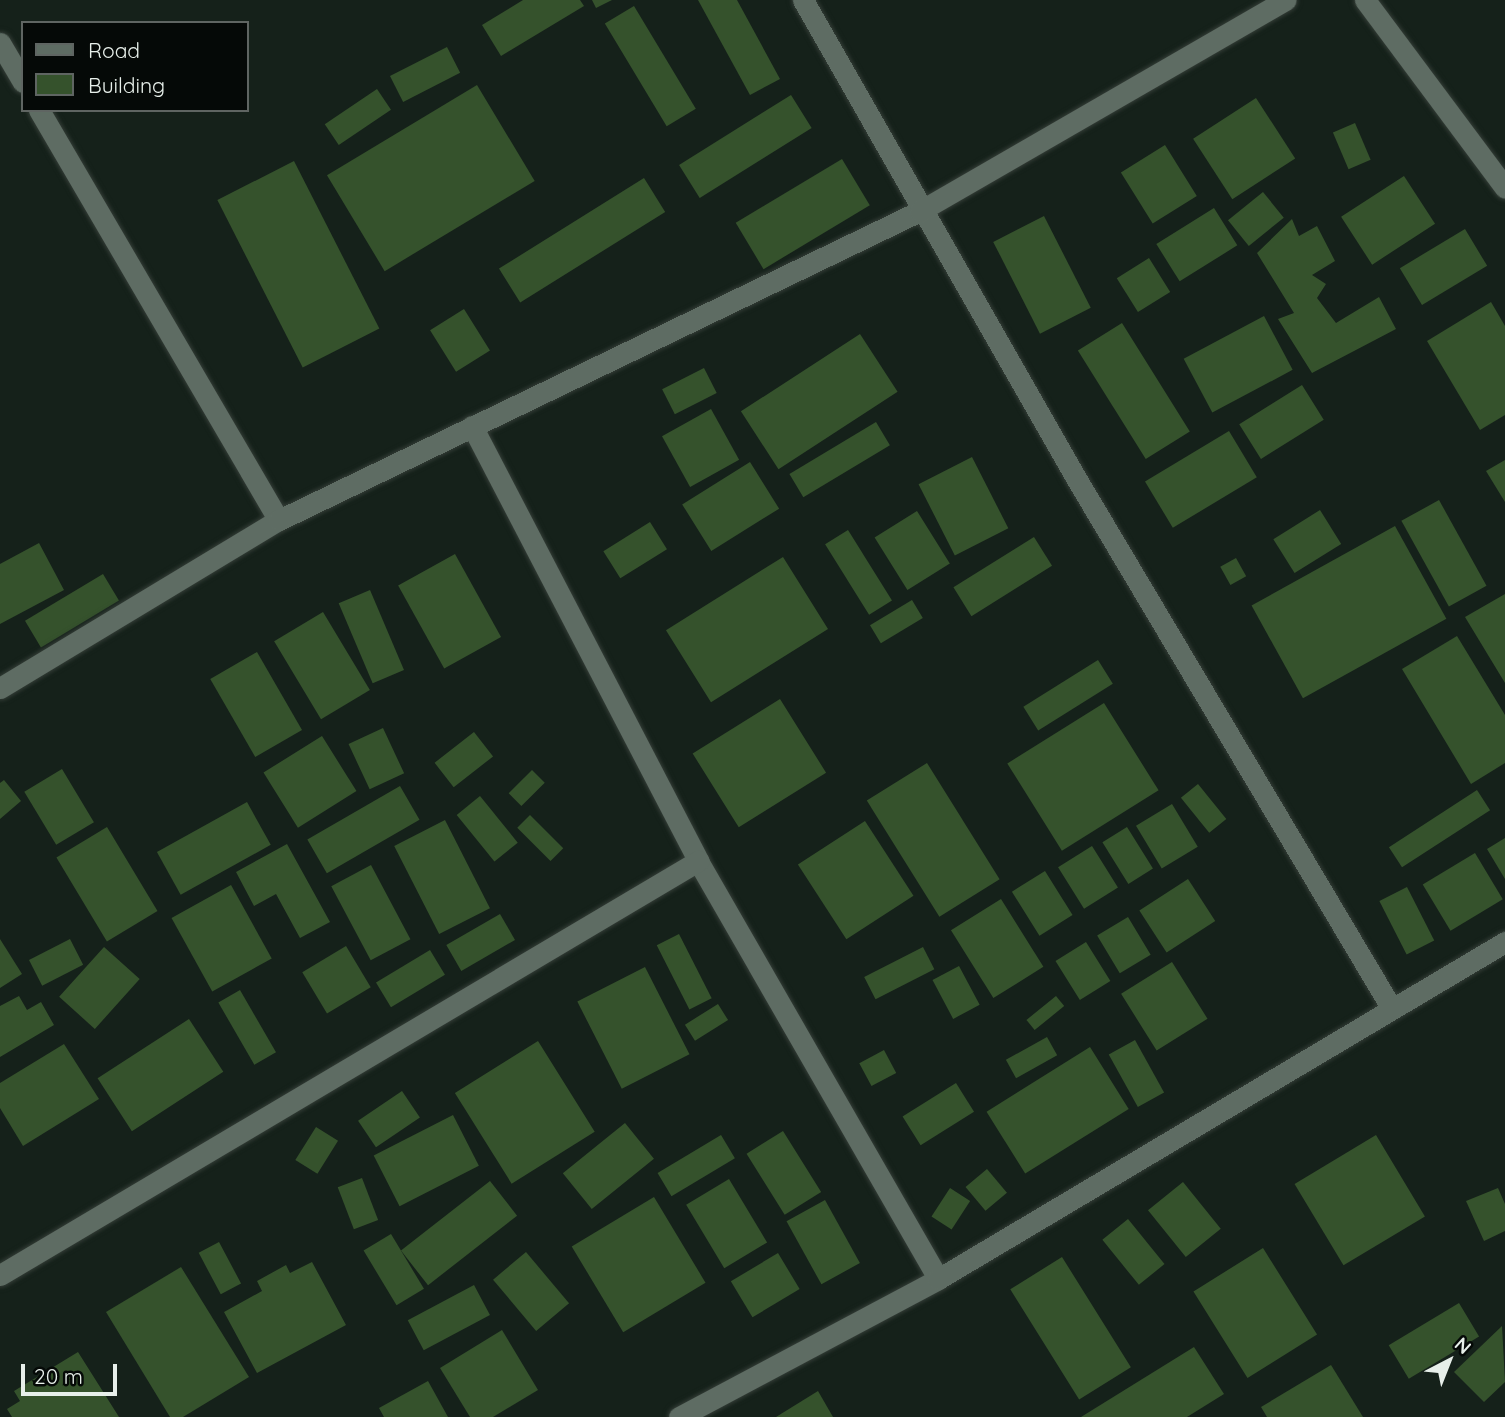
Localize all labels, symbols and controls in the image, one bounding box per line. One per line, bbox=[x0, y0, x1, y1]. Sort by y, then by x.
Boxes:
legend bbox=[21, 21, 248, 112]
text: Road bbox=[88, 37, 140, 63]
text: Building bbox=[88, 72, 165, 98]
north arrow bbox=[1414, 1326, 1484, 1396]
text: N bbox=[1450, 1332, 1476, 1359]
scale bar bbox=[24, 1350, 121, 1394]
text: 20 m bbox=[34, 1363, 83, 1389]

